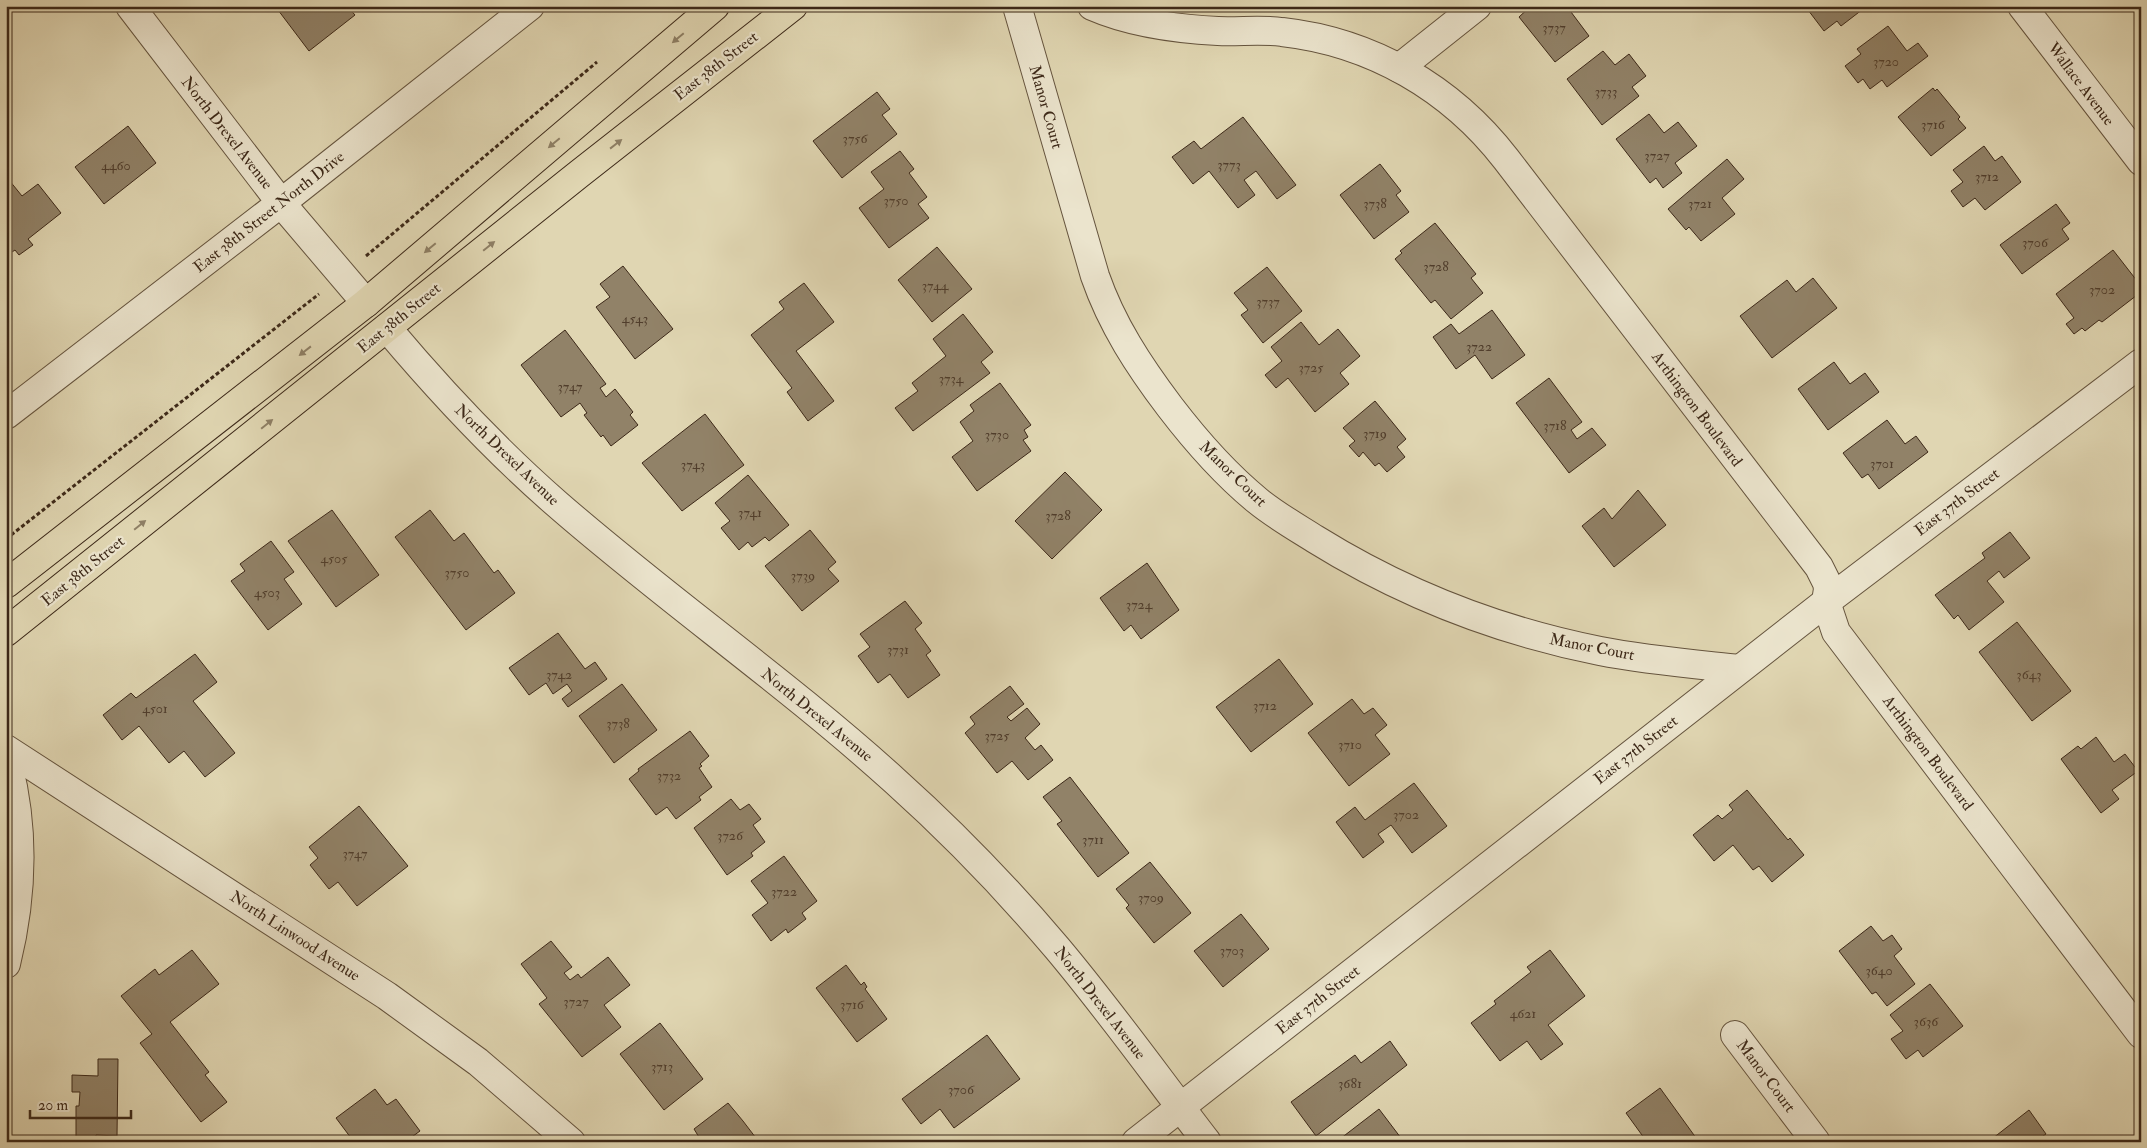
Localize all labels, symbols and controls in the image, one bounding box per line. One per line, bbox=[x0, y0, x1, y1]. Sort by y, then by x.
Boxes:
house number: 3737 bbox=[1542, 19, 1566, 36]
street label: East 38th Street bbox=[670, 27, 762, 105]
one-way arrow bbox=[671, 32, 684, 43]
street label: Wallace Avenue bbox=[2043, 38, 2119, 130]
house number: 3720 bbox=[1873, 53, 1899, 70]
street label: Manor Court bbox=[1025, 63, 1067, 151]
street label: North Drexel Avenue bbox=[177, 73, 277, 194]
house number: 3733 bbox=[1595, 83, 1617, 100]
house number: 3716 bbox=[1921, 116, 1946, 133]
house number: 3756 bbox=[843, 130, 868, 147]
one-way arrow bbox=[548, 137, 560, 148]
one-way arrow bbox=[609, 139, 622, 150]
street label: East 38th Street North Drive bbox=[190, 147, 349, 277]
house number: 3727 bbox=[1644, 147, 1670, 164]
house number: 3773 bbox=[1217, 156, 1241, 173]
house number: 4460 bbox=[101, 157, 131, 174]
house number: 3712 bbox=[1975, 168, 1999, 185]
house number: 3750 bbox=[883, 192, 909, 209]
house number: 3738 bbox=[1363, 195, 1387, 212]
house number: 3721 bbox=[1688, 195, 1712, 212]
house number: 3706 bbox=[2022, 234, 2049, 251]
one-way arrow bbox=[483, 240, 496, 251]
one-way arrow bbox=[424, 243, 437, 254]
house number: 3728 bbox=[1423, 258, 1449, 275]
house number: 3744 bbox=[922, 277, 950, 294]
street label: East 38th Street bbox=[353, 278, 445, 358]
house number: 3702 bbox=[2089, 281, 2115, 298]
house number: 3737 bbox=[1256, 293, 1280, 310]
house number: 4543 bbox=[622, 310, 648, 327]
house number: 3722 bbox=[1466, 338, 1492, 355]
one-way arrow bbox=[298, 346, 311, 357]
street label: Arthington Boulevard bbox=[1647, 347, 1747, 471]
house number: 3725 bbox=[1298, 359, 1324, 376]
house number: 3734 bbox=[939, 370, 965, 387]
house number: 3747 bbox=[557, 378, 583, 395]
street label: North Drexel Avenue bbox=[451, 400, 564, 510]
house number: 3718 bbox=[1543, 417, 1567, 434]
one-way arrow bbox=[260, 419, 274, 429]
house number: 3719 bbox=[1363, 425, 1387, 442]
house number: 3730 bbox=[985, 426, 1009, 443]
street label: Manor Court bbox=[1195, 437, 1271, 511]
house number: 3701 bbox=[1870, 455, 1894, 472]
house number: 3743 bbox=[681, 456, 705, 473]
street label: East 37th Street bbox=[1911, 464, 2003, 540]
house number: 3741 bbox=[738, 504, 762, 521]
house number: 3728 bbox=[1045, 507, 1071, 524]
one-way arrow bbox=[133, 520, 146, 531]
street label: East 38th Street bbox=[37, 531, 129, 611]
house number: 4505 bbox=[321, 550, 348, 567]
house number: 3750 bbox=[444, 564, 470, 581]
house number: 3739 bbox=[791, 567, 815, 584]
house number: 4503 bbox=[254, 584, 280, 601]
house number: 3724 bbox=[1126, 596, 1154, 613]
street label: Manor Court bbox=[1548, 629, 1636, 665]
house number: 3731 bbox=[887, 641, 909, 658]
street label: North Drexel Avenue bbox=[757, 664, 877, 766]
house number: 3742 bbox=[546, 666, 572, 683]
house number: 3643 bbox=[2016, 666, 2042, 683]
street label: Arthington Boulevard bbox=[1878, 691, 1978, 815]
house number: 3712 bbox=[1253, 697, 1277, 714]
house number: 4501 bbox=[142, 700, 168, 717]
street label: East 37th Street bbox=[1590, 711, 1682, 789]
house number: 3738 bbox=[606, 715, 630, 732]
house number: 3725 bbox=[984, 727, 1010, 744]
house number: 3710 bbox=[1338, 736, 1362, 753]
house number: 3732 bbox=[657, 767, 681, 784]
house number: 3702 bbox=[1393, 806, 1419, 823]
house number: 3726 bbox=[717, 827, 744, 844]
house number: 3711 bbox=[1082, 831, 1104, 848]
house number: 3747 bbox=[342, 845, 368, 862]
house number: 3722 bbox=[771, 883, 797, 900]
street label: North Linwood Avenue bbox=[226, 886, 364, 986]
house number: 3709 bbox=[1138, 889, 1164, 906]
house number: 3703 bbox=[1220, 942, 1244, 959]
street label: North Drexel Avenue bbox=[1050, 943, 1150, 1064]
street label: East 37th Street bbox=[1272, 961, 1364, 1039]
house number: 3640 bbox=[1865, 962, 1893, 979]
house number: 3727 bbox=[563, 993, 589, 1010]
house number: 3716 bbox=[840, 996, 865, 1013]
house number: 4621 bbox=[1510, 1005, 1536, 1022]
house number: 3636 bbox=[1914, 1013, 1939, 1030]
street label: Manor Court bbox=[1732, 1036, 1800, 1116]
house number: 3713 bbox=[651, 1058, 673, 1075]
house number: 3681 bbox=[1338, 1075, 1362, 1092]
house number: 3706 bbox=[948, 1081, 975, 1098]
scale bar bbox=[30, 1088, 131, 1120]
text: 20 m bbox=[38, 1096, 68, 1115]

